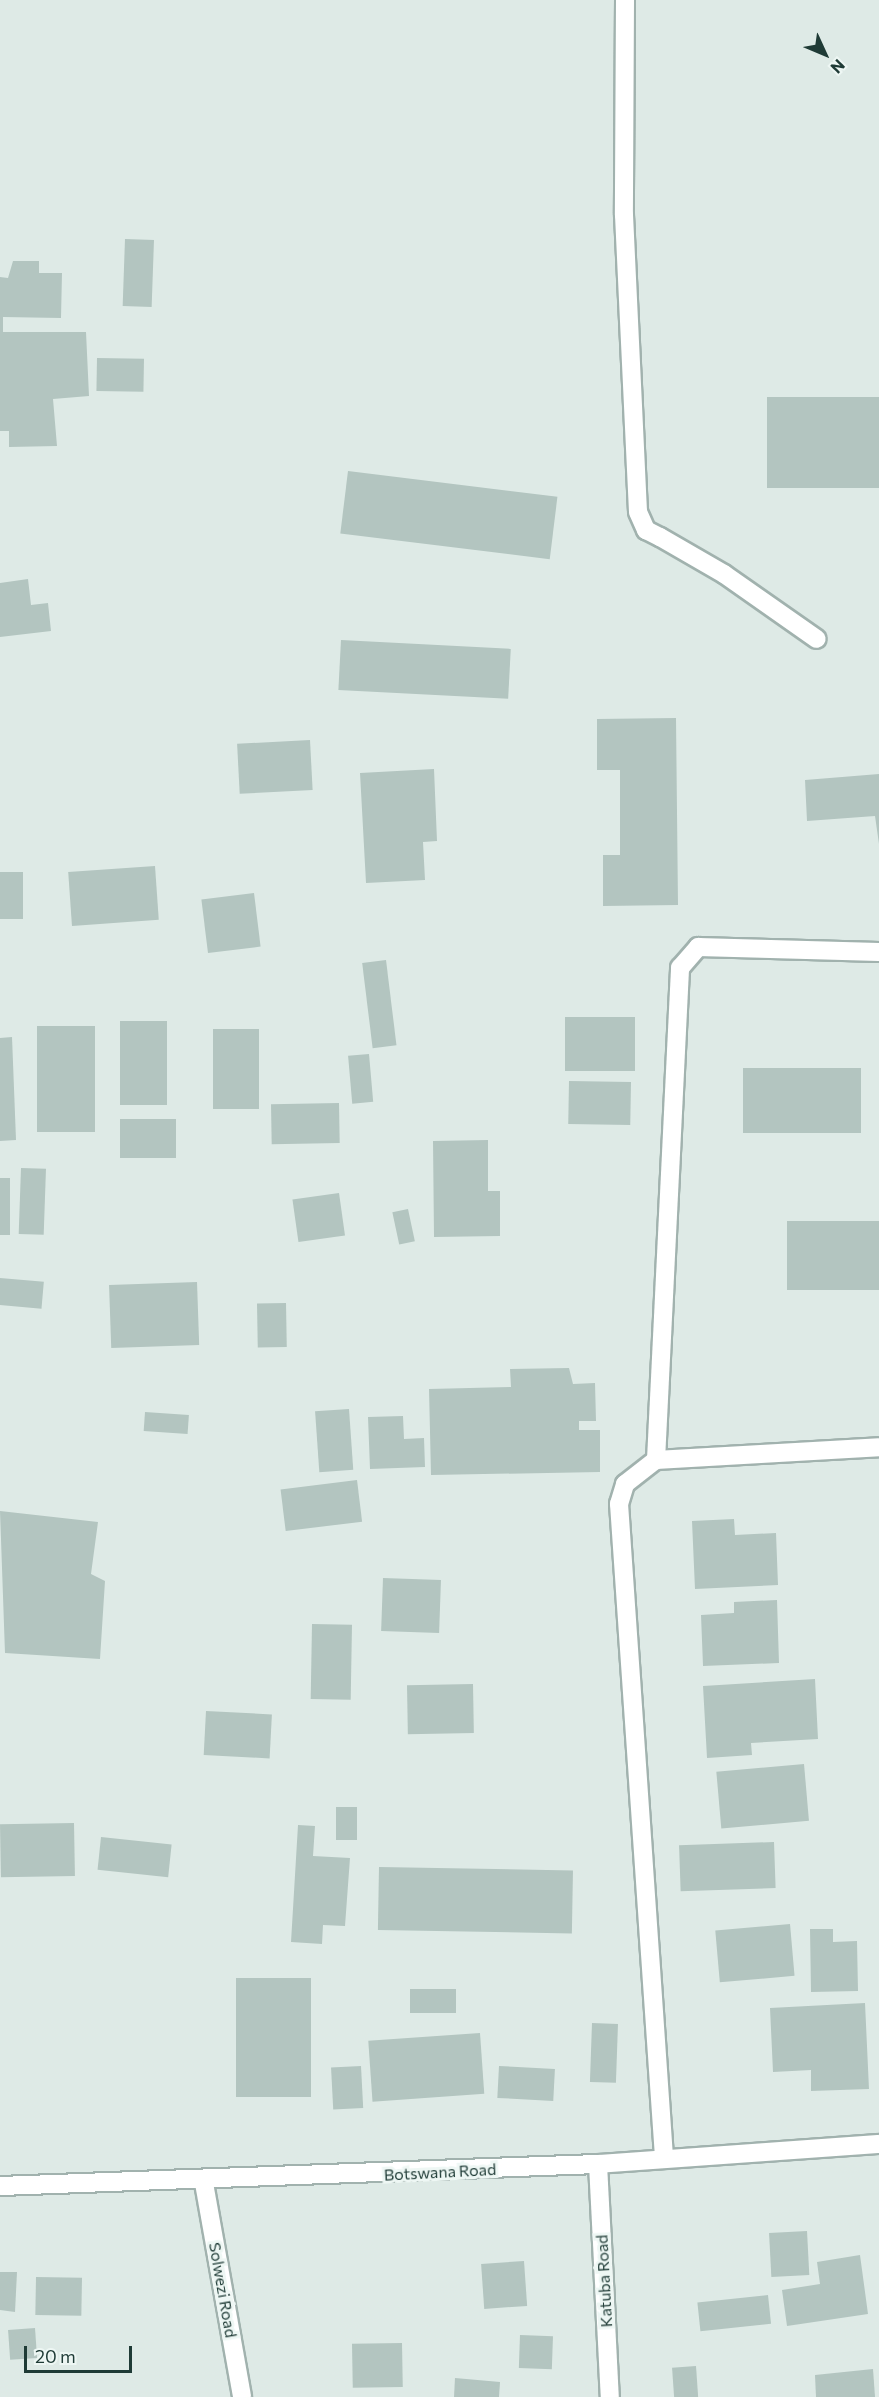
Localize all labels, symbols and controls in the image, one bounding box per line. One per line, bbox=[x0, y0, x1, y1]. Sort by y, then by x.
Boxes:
north arrow bbox=[795, 24, 855, 84]
text: N bbox=[827, 56, 849, 78]
street label: Botswana Road bbox=[383, 2159, 497, 2185]
street label: Katuba Road bbox=[592, 2234, 616, 2328]
street label: Solwezi Road bbox=[205, 2241, 241, 2339]
scale bar bbox=[27, 2334, 135, 2372]
text: 20 m bbox=[35, 2345, 76, 2367]

